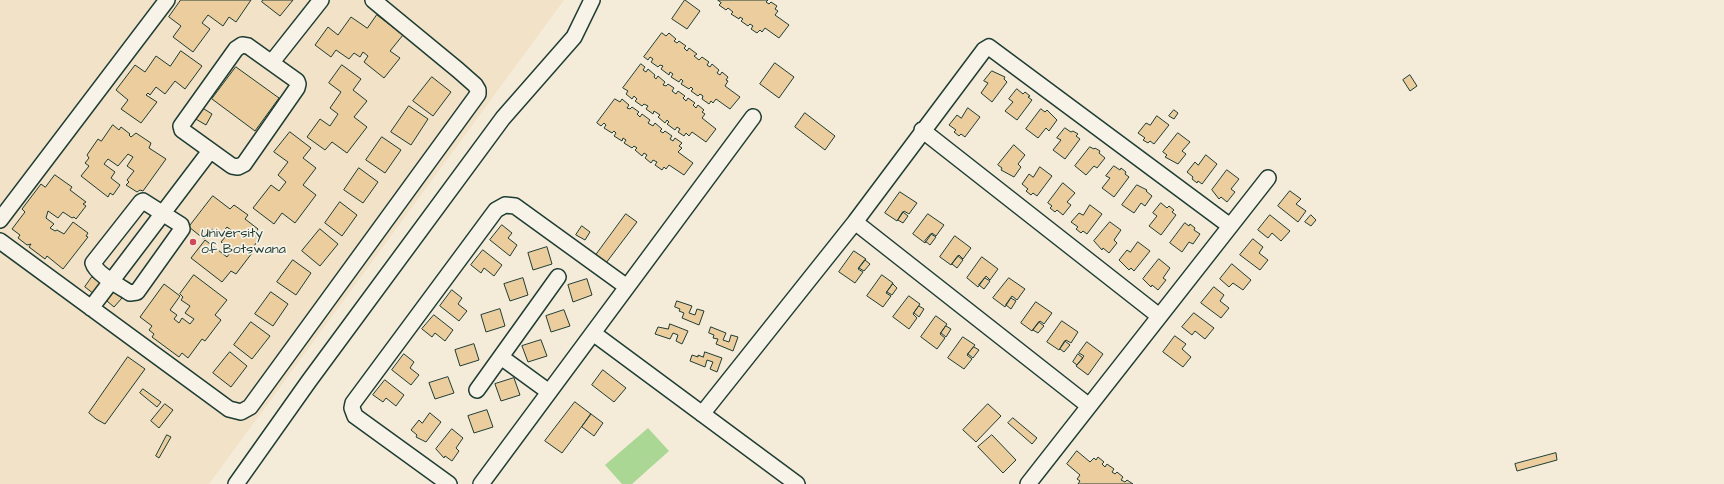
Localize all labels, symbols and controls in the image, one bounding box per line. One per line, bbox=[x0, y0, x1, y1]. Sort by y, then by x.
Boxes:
place label: University of Botswana bbox=[201, 226, 286, 258]
marker: University of Botswana bbox=[188, 237, 198, 247]

